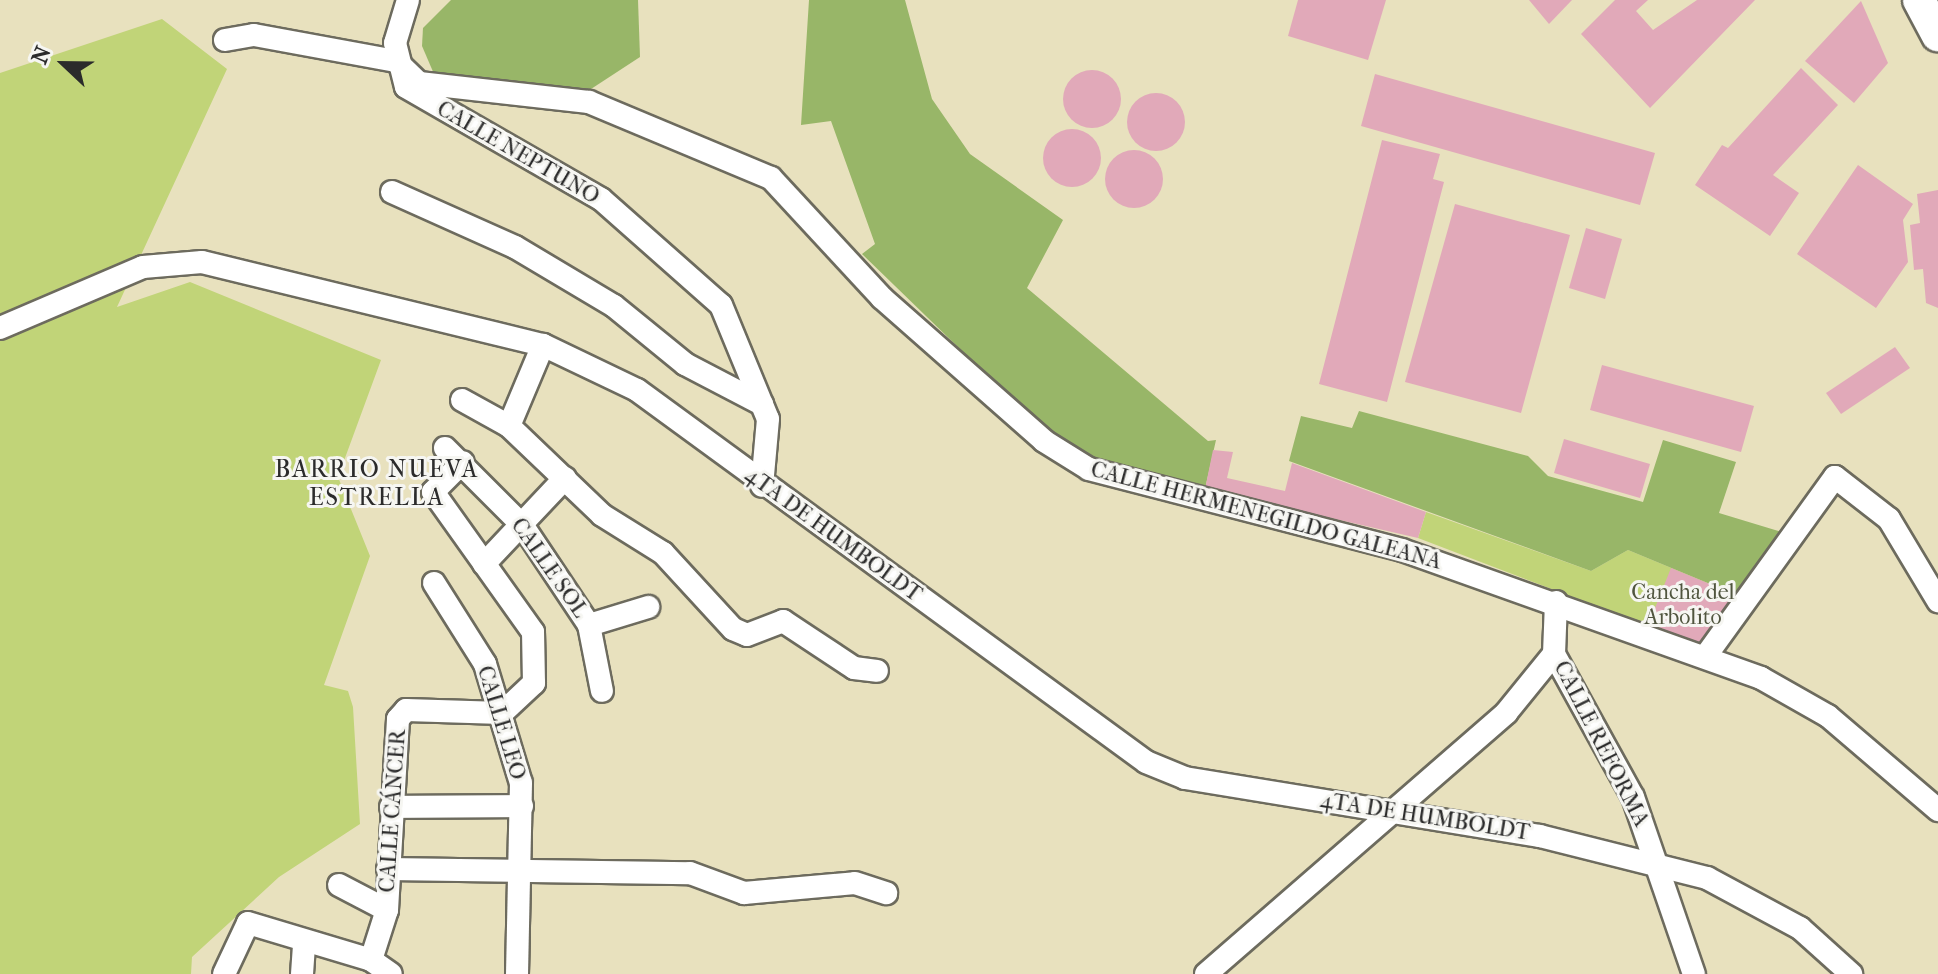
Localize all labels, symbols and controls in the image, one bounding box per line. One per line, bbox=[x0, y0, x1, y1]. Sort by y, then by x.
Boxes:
north arrow bbox=[24, 24, 104, 104]
text: N bbox=[27, 42, 57, 68]
street label: CALLE NEPTUNO bbox=[432, 96, 604, 210]
district label: BARRIO NUEVA ESTRELLA bbox=[275, 456, 479, 512]
street label: CALLE HERMENEGILDO GALEANA bbox=[1088, 456, 1444, 576]
street label: 4TA DE HUMBOLDT bbox=[740, 462, 926, 608]
street label: CALLE SOL bbox=[505, 513, 593, 623]
park label: Cancha del Arbolito bbox=[1631, 579, 1735, 630]
street label: CALLE REFORMA bbox=[1548, 657, 1654, 831]
street label: CALLE LEO bbox=[471, 663, 531, 783]
street label: CALLE CÁNCER bbox=[374, 729, 412, 893]
street label: 4TA DE HUMBOLDT bbox=[1318, 787, 1532, 847]

